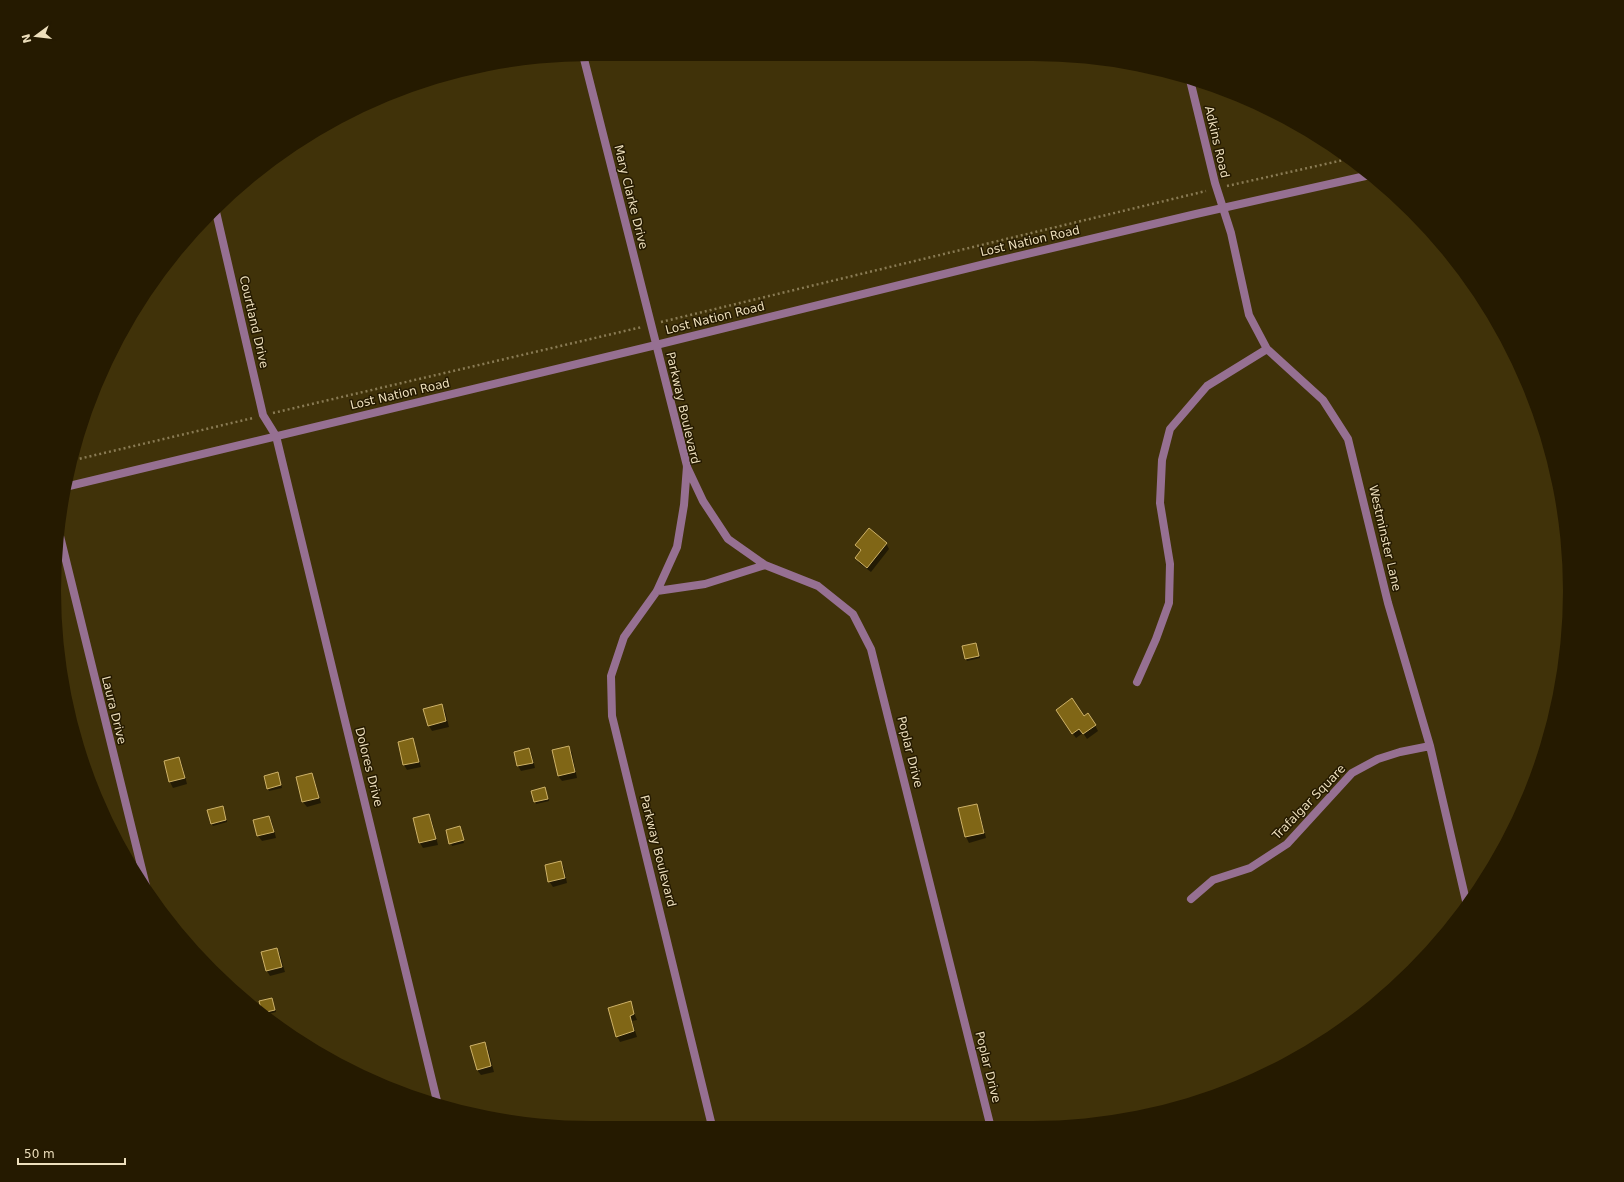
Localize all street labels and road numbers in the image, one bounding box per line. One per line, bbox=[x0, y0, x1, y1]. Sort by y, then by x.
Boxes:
street label: Adkins Road bbox=[1202, 105, 1232, 179]
street label: Mary Clarke Drive bbox=[611, 143, 651, 251]
street label: Lost Nation Road bbox=[979, 223, 1081, 259]
street label: Courtland Drive bbox=[237, 274, 271, 370]
street label: Lost Nation Road bbox=[664, 299, 766, 337]
street label: Parkway Boulevard bbox=[663, 351, 703, 465]
street label: Lost Nation Road bbox=[349, 376, 451, 412]
street label: Westminster Lane bbox=[1366, 484, 1404, 592]
street label: Laura Drive bbox=[99, 674, 129, 746]
street label: Poplar Drive bbox=[894, 715, 926, 789]
street label: Dolores Drive bbox=[352, 726, 386, 808]
street label: Trafalgar Square bbox=[1269, 762, 1348, 843]
street label: Parkway Boulevard bbox=[637, 794, 679, 908]
street label: Poplar Drive bbox=[972, 1030, 1004, 1104]

